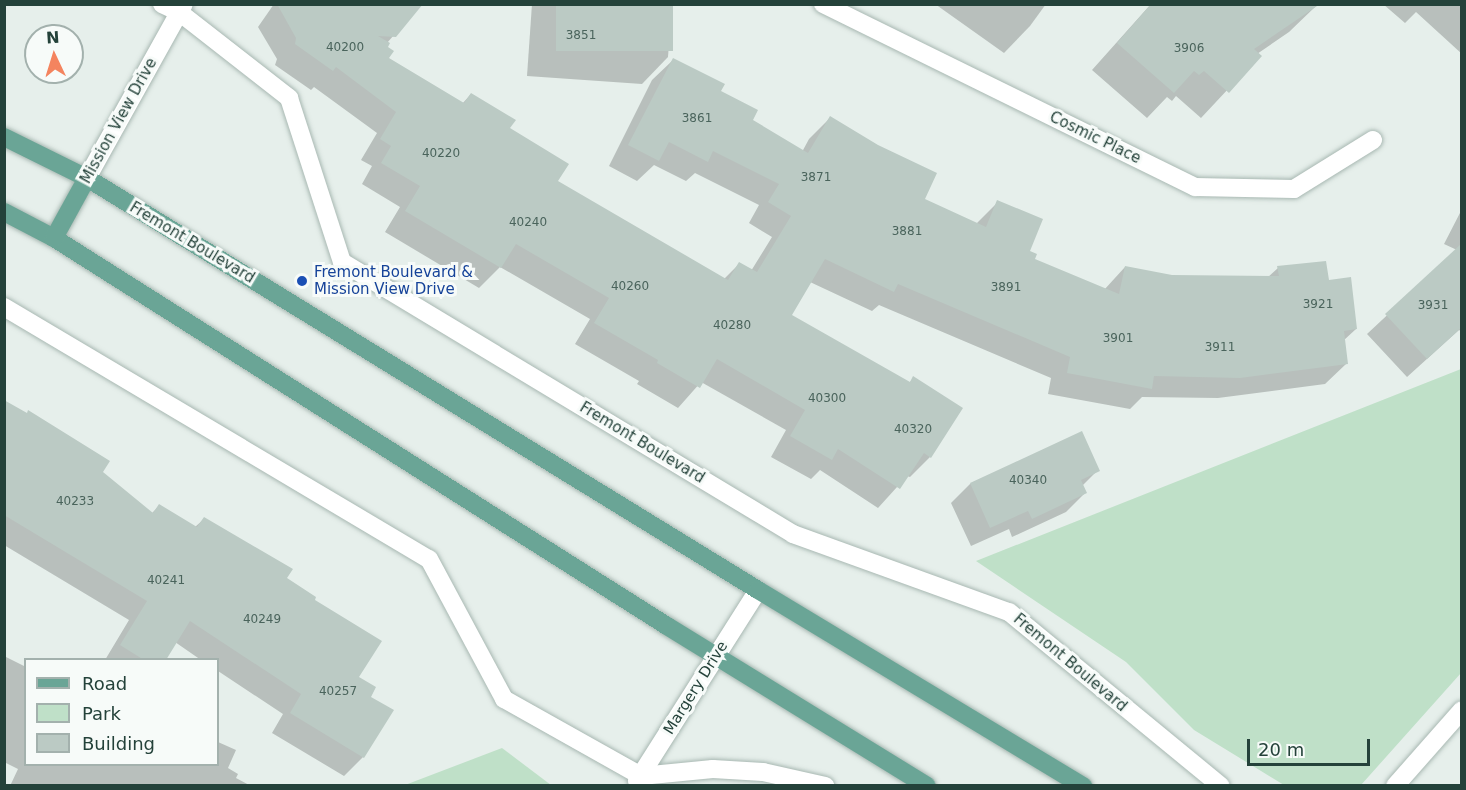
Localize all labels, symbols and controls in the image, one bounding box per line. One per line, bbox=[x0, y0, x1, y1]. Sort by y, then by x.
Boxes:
north arrow bbox=[24, 24, 84, 84]
text: N bbox=[45, 28, 60, 47]
house number: 3851 bbox=[566, 29, 596, 43]
house number: 40200 bbox=[326, 41, 364, 55]
house number: 3906 bbox=[1174, 42, 1204, 56]
street label: Mission View Drive bbox=[77, 55, 161, 187]
street label: Cosmic Place bbox=[1047, 108, 1143, 168]
house number: 3861 bbox=[682, 112, 712, 126]
house number: 40220 bbox=[422, 147, 460, 161]
house number: 3871 bbox=[801, 171, 831, 185]
street label: Fremont Boulevard bbox=[126, 199, 258, 287]
house number: 40240 bbox=[509, 216, 547, 230]
house number: 3881 bbox=[892, 225, 922, 239]
place label: Fremont Boulevard & Mission View Drive bbox=[314, 263, 473, 298]
marker: Fremont Boulevard & Mission View Drive bbox=[295, 274, 309, 288]
house number: 40260 bbox=[611, 280, 649, 294]
house number: 3891 bbox=[991, 281, 1021, 295]
house number: 3921 bbox=[1303, 298, 1333, 312]
house number: 3931 bbox=[1418, 299, 1448, 313]
house number: 40280 bbox=[713, 319, 751, 333]
house number: 3901 bbox=[1103, 332, 1133, 346]
house number: 3911 bbox=[1205, 341, 1235, 355]
house number: 40300 bbox=[808, 392, 846, 406]
street label: Fremont Boulevard bbox=[576, 399, 708, 487]
house number: 40320 bbox=[894, 423, 932, 437]
house number: 40340 bbox=[1009, 474, 1047, 488]
house number: 40233 bbox=[56, 495, 94, 509]
house number: 40241 bbox=[147, 574, 185, 588]
street label: Fremont Boulevard bbox=[1010, 610, 1130, 716]
house number: 40249 bbox=[243, 613, 281, 627]
street label: Margery Drive bbox=[660, 638, 732, 738]
legend bbox=[24, 658, 219, 766]
text: Road bbox=[82, 673, 127, 694]
house number: 40257 bbox=[319, 685, 357, 699]
text: Park bbox=[82, 703, 121, 724]
scale bar bbox=[1250, 727, 1373, 765]
text: Building bbox=[82, 733, 155, 754]
text: 20 m bbox=[1258, 739, 1304, 760]

